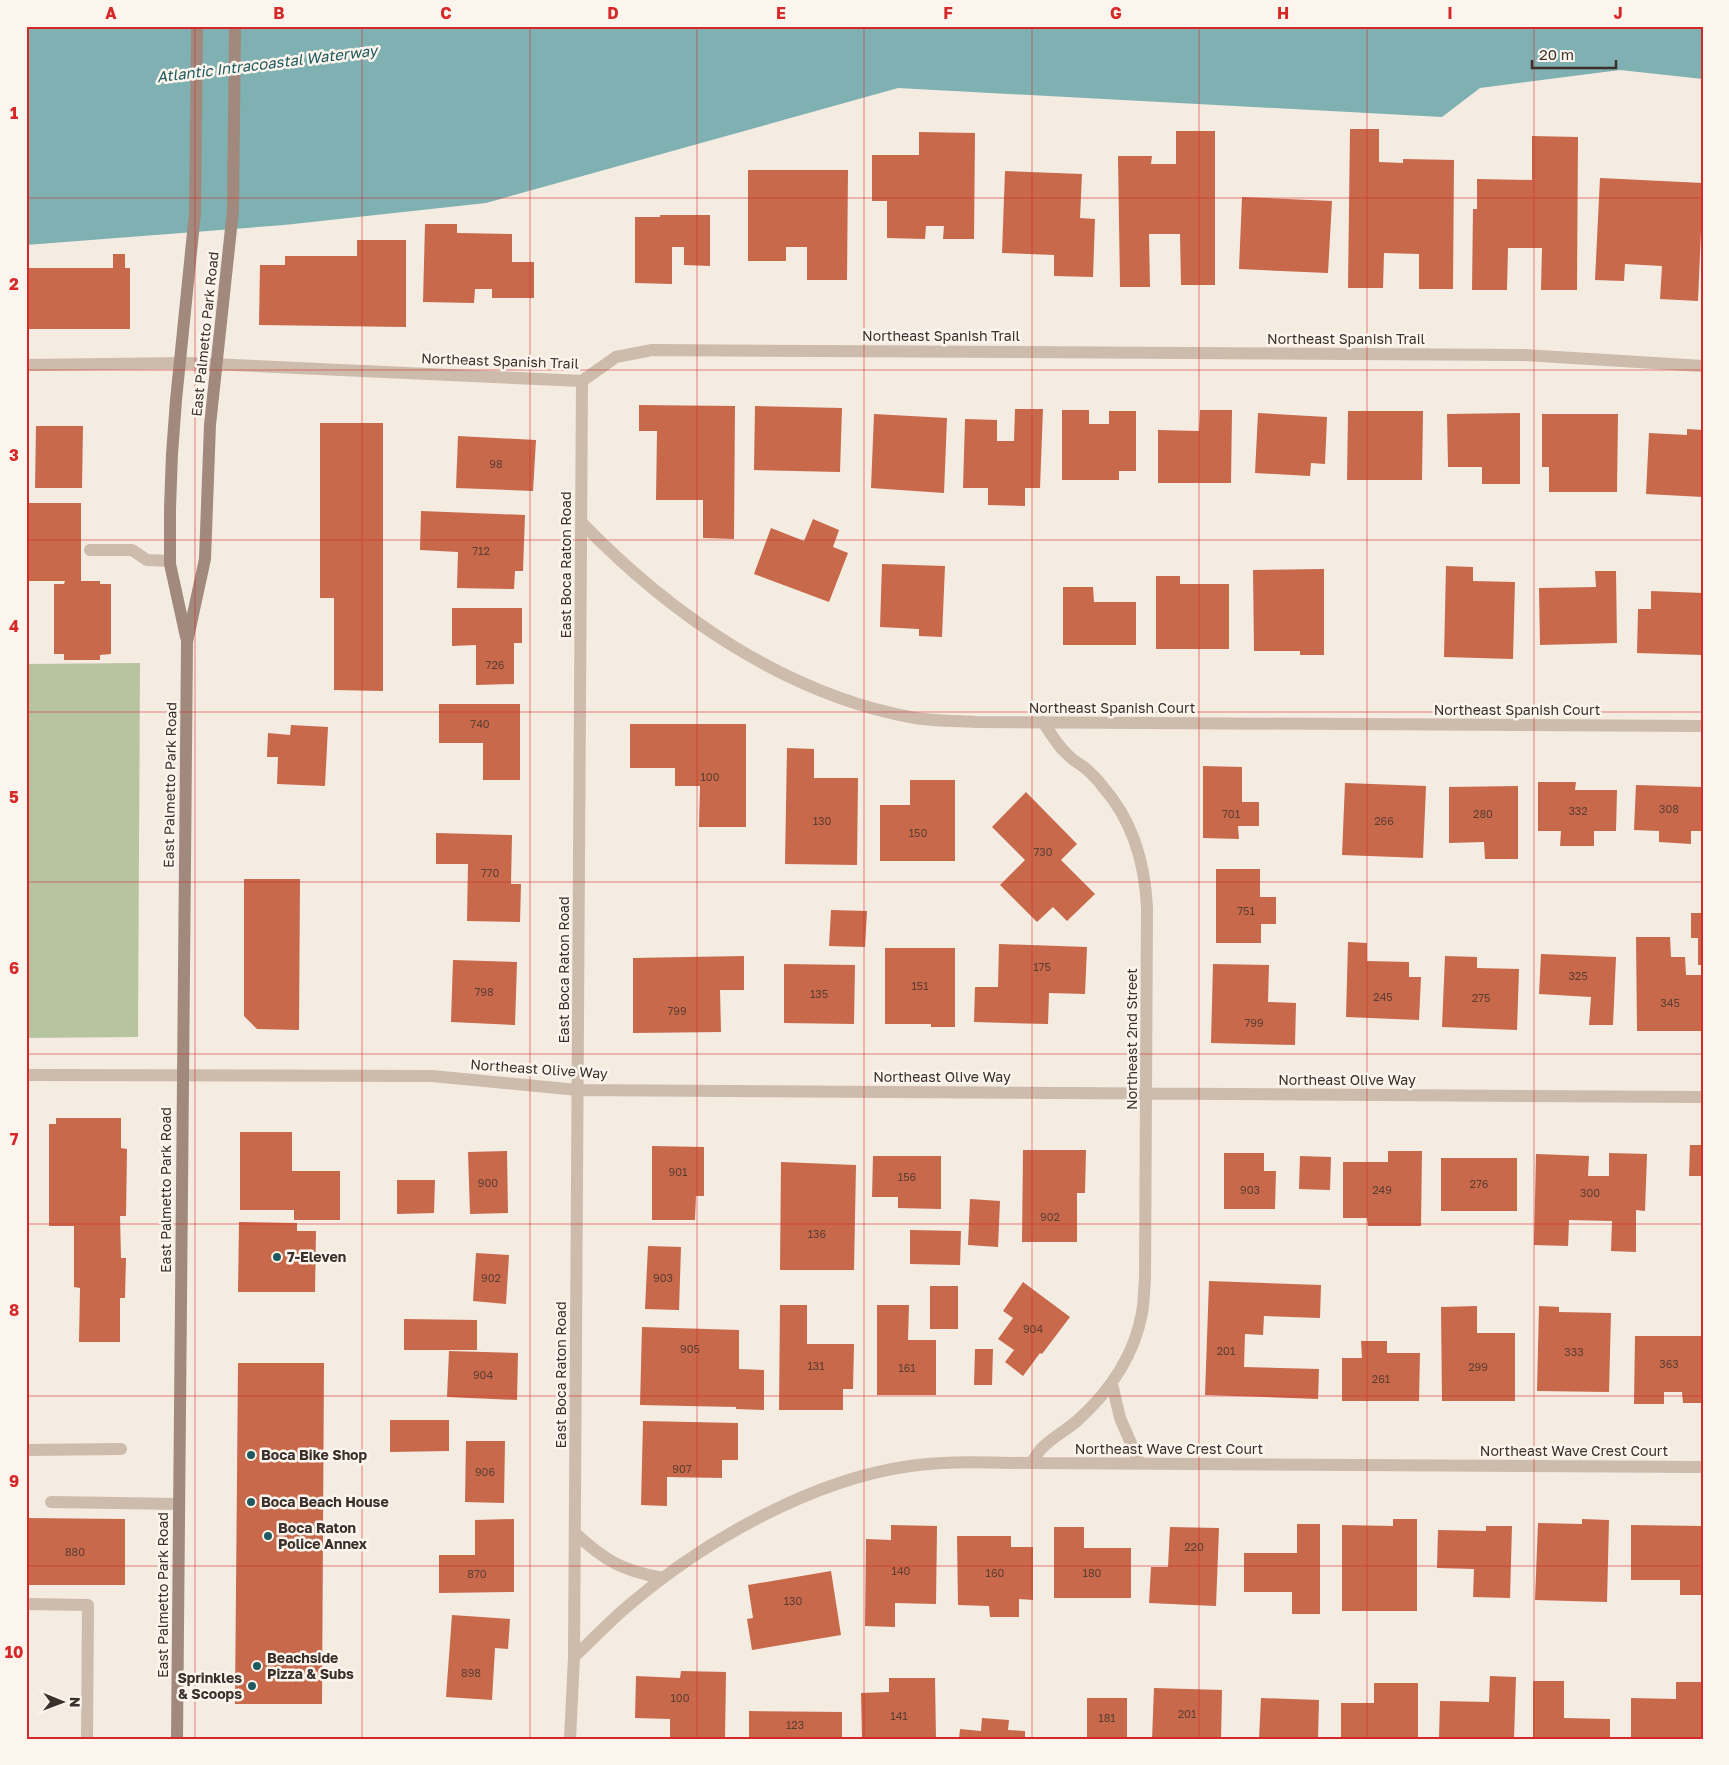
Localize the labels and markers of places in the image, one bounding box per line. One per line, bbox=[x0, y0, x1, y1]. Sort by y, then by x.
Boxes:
place label: 7-Eleven bbox=[287, 1248, 346, 1265]
marker: 7-Eleven bbox=[271, 1251, 283, 1263]
place label: Boca Bike Shop bbox=[261, 1446, 367, 1463]
marker: Boca Bike Shop bbox=[245, 1449, 257, 1461]
place label: Boca Beach House bbox=[261, 1493, 389, 1510]
marker: Boca Beach House bbox=[245, 1496, 257, 1508]
place label: Boca Raton Police Annex bbox=[278, 1519, 367, 1552]
marker: Boca Raton Police Annex bbox=[262, 1530, 274, 1542]
place label: Beachside Pizza & Subs bbox=[267, 1649, 354, 1682]
marker: Beachside Pizza & Subs bbox=[251, 1660, 263, 1672]
place label: Sprinkles & Scoops bbox=[177, 1669, 242, 1702]
marker: Sprinkles & Scoops bbox=[246, 1680, 258, 1692]

